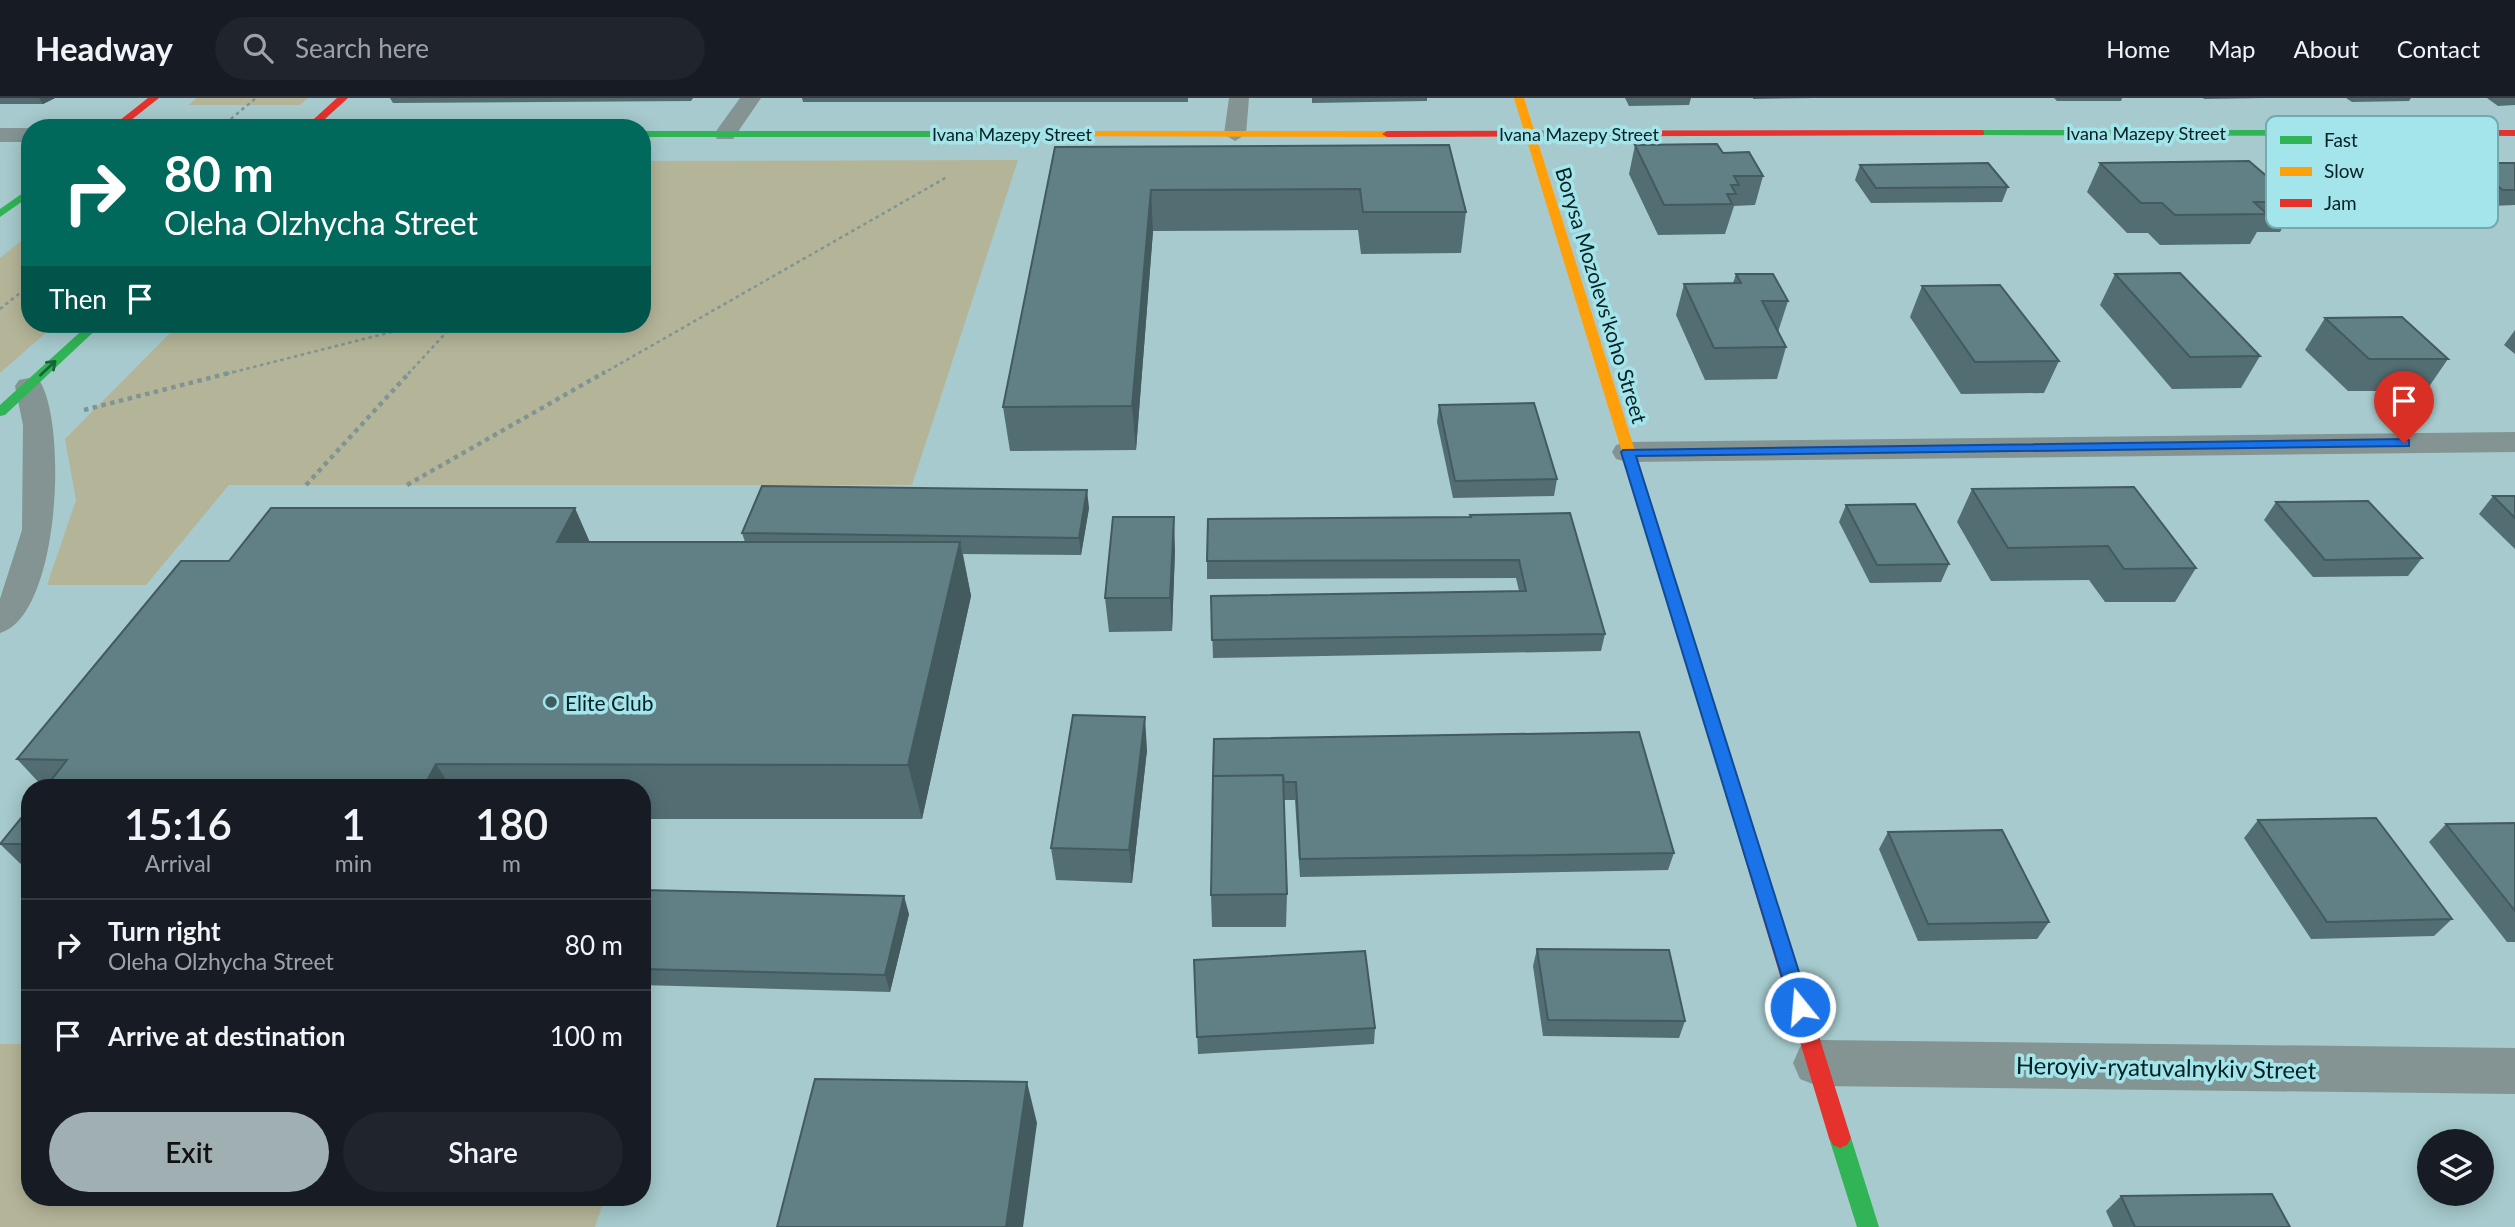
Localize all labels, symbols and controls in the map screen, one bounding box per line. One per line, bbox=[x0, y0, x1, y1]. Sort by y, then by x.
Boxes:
search box bbox=[215, 17, 705, 80]
text: Headway bbox=[35, 28, 173, 68]
icon: search bbox=[239, 29, 277, 67]
text: Search here bbox=[295, 32, 429, 64]
text: Home bbox=[2106, 34, 2170, 63]
text: Map bbox=[2208, 34, 2256, 63]
text: About bbox=[2294, 34, 2359, 63]
text: Contact bbox=[2397, 34, 2480, 63]
legend bbox=[2266, 116, 2498, 228]
street label: Ivana Mazepy Street bbox=[2066, 122, 2227, 144]
street label: Ivana Mazepy Street bbox=[932, 123, 1093, 145]
street label: Ivana Mazepy Street bbox=[1499, 123, 1660, 145]
text: Fast bbox=[2324, 128, 2358, 151]
text: 80 m bbox=[164, 144, 274, 202]
icon: right bbox=[49, 147, 140, 238]
text: Slow bbox=[2324, 159, 2364, 182]
street label: Borysa Mozolevs'koho Street bbox=[1551, 164, 1653, 427]
text: Jam bbox=[2324, 191, 2357, 214]
text: Oleha Olzhycha Street bbox=[164, 203, 478, 242]
icon: arrive bbox=[121, 280, 159, 318]
text: Then bbox=[49, 283, 107, 315]
one-way arrow bbox=[39, 360, 57, 376]
pin bbox=[2374, 371, 2434, 443]
icon: arrive bbox=[2385, 382, 2423, 420]
place label: Elite Club bbox=[565, 690, 653, 715]
marker: Elite Club bbox=[543, 694, 559, 710]
text: 15:16 bbox=[124, 799, 232, 849]
text: 1 bbox=[341, 799, 366, 849]
text: 180 bbox=[475, 799, 548, 849]
text: Arrival bbox=[145, 849, 211, 877]
text: min bbox=[335, 849, 372, 877]
text: m bbox=[502, 849, 521, 877]
text: Turn right bbox=[108, 915, 221, 947]
icon: right bbox=[49, 926, 87, 964]
text: 80 m bbox=[565, 929, 623, 961]
text: Oleha Olzhycha Street bbox=[108, 947, 334, 975]
position arrow bbox=[1763, 970, 1837, 1044]
icon: arrive bbox=[49, 1017, 87, 1055]
text: Arrive at destination bbox=[108, 1020, 345, 1052]
text: 100 m bbox=[550, 1020, 623, 1052]
street label: Heroyiv-ryatuvalnykiv Street bbox=[2016, 1050, 2317, 1084]
button: Exit bbox=[49, 1112, 329, 1192]
button: Share bbox=[343, 1112, 623, 1192]
map controls bbox=[2417, 1129, 2494, 1206]
button: layers bbox=[2417, 1129, 2494, 1206]

